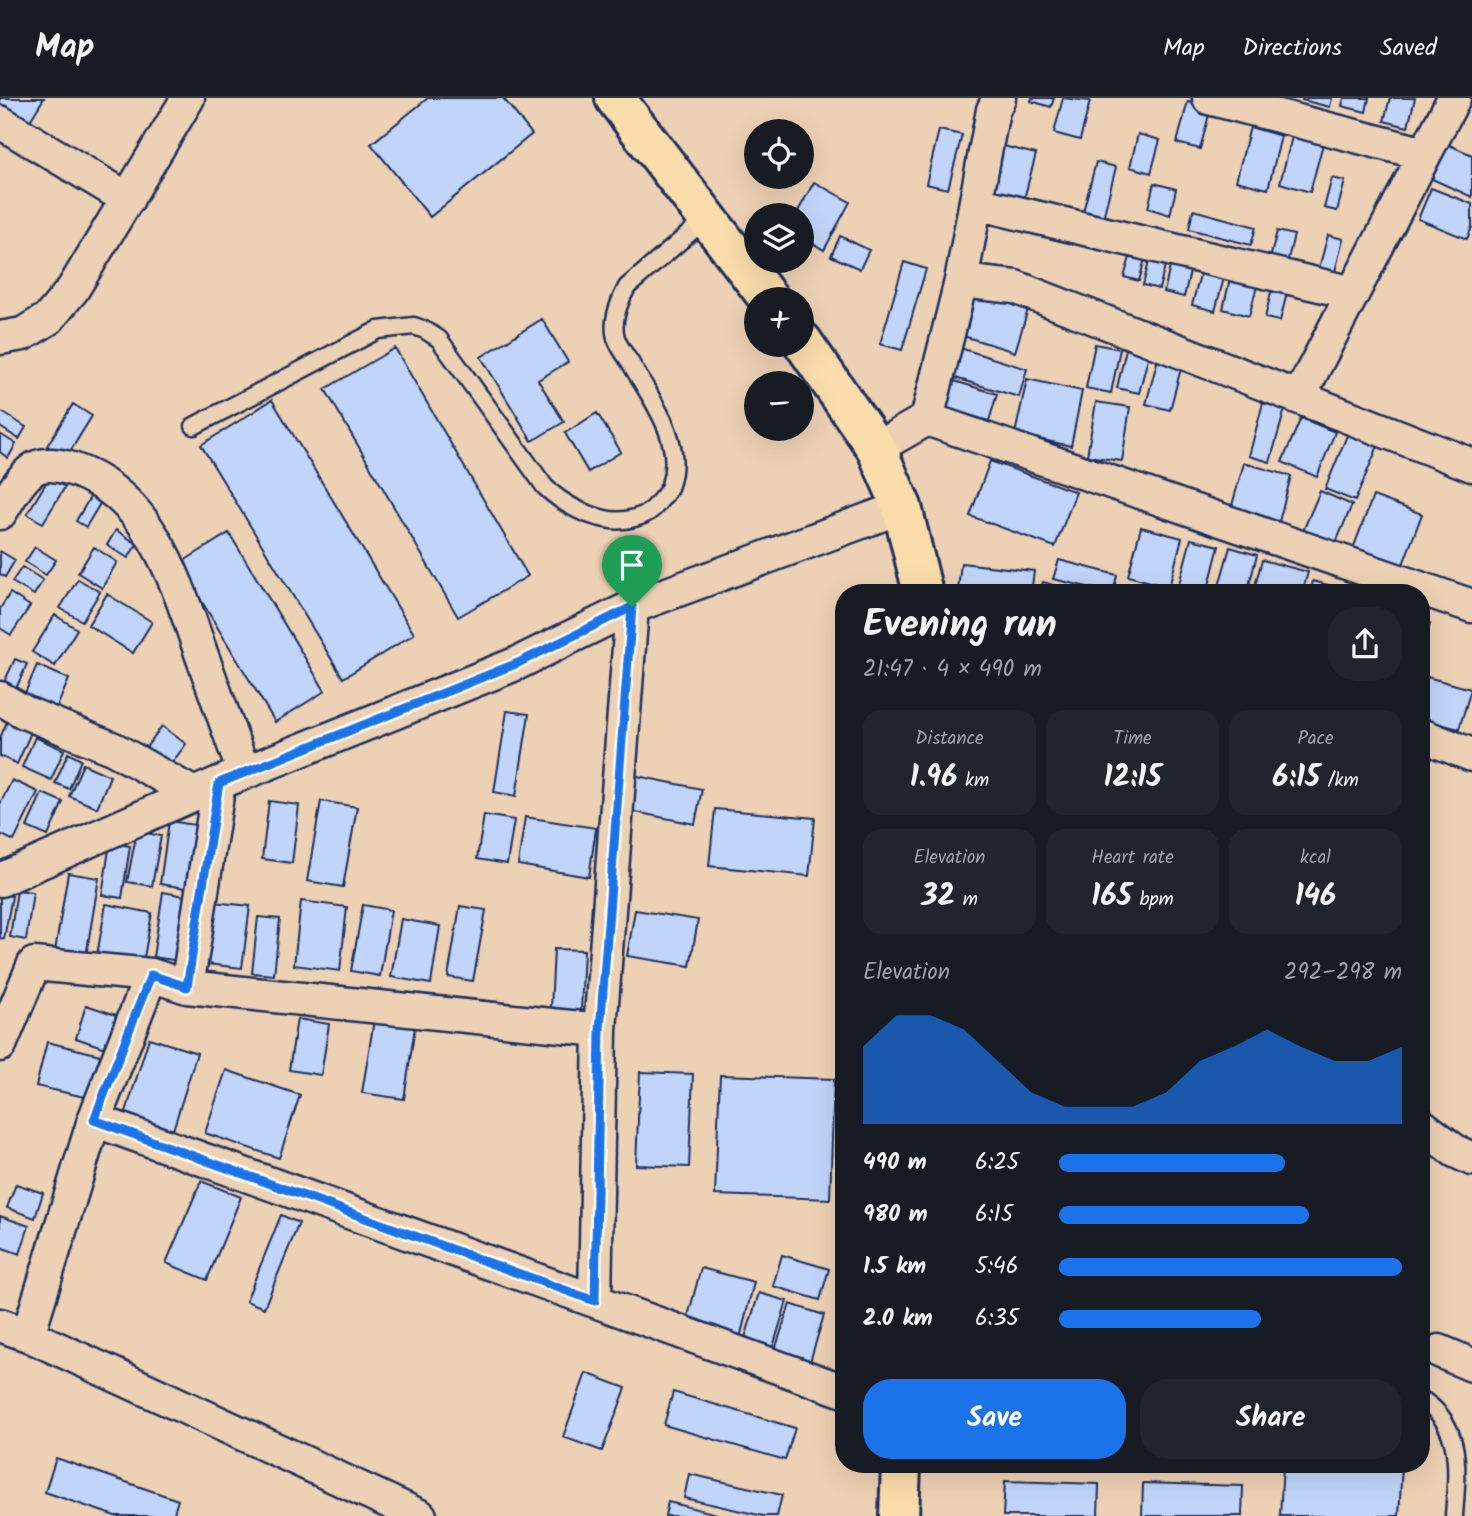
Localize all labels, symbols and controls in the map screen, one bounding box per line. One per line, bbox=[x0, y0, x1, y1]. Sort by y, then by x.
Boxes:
text: Map bbox=[35, 22, 95, 75]
text: Map bbox=[1163, 29, 1205, 68]
text: Directions bbox=[1243, 29, 1342, 68]
text: Saved bbox=[1380, 29, 1437, 68]
map controls bbox=[744, 119, 814, 441]
button: locate bbox=[744, 119, 814, 189]
button: layers bbox=[744, 203, 814, 273]
button: + bbox=[744, 287, 814, 357]
button: − bbox=[744, 371, 814, 441]
pin bbox=[602, 535, 662, 607]
icon: arrive bbox=[613, 546, 651, 584]
text: Evening run bbox=[863, 596, 1057, 656]
button: share bbox=[1328, 607, 1402, 681]
text: 21:47 · 4 × 490 m bbox=[863, 652, 1042, 688]
text: Distance bbox=[915, 724, 984, 754]
text: Time bbox=[1113, 724, 1152, 754]
text: Pace bbox=[1297, 724, 1334, 754]
text: 1.96 bbox=[910, 754, 957, 802]
text: 12:15 bbox=[1103, 754, 1162, 802]
text: 6:15 bbox=[1272, 754, 1320, 802]
text: km bbox=[957, 766, 989, 796]
text: /km bbox=[1320, 766, 1359, 796]
text: Elevation bbox=[914, 843, 985, 873]
text: Heart rate bbox=[1091, 843, 1174, 873]
text: kcal bbox=[1300, 843, 1331, 873]
text: 32 bbox=[921, 873, 955, 921]
text: 165 bbox=[1091, 873, 1132, 921]
text: 146 bbox=[1295, 873, 1336, 921]
text: m bbox=[955, 885, 978, 915]
text: bpm bbox=[1132, 885, 1174, 915]
text: Elevation bbox=[863, 955, 950, 991]
text: 292–298 m bbox=[1284, 955, 1402, 991]
text: 490 m bbox=[863, 1145, 927, 1181]
text: 6:25 bbox=[975, 1145, 1019, 1181]
text: 980 m bbox=[863, 1197, 928, 1233]
text: 6:15 bbox=[975, 1197, 1013, 1233]
text: 1.5 km bbox=[863, 1249, 926, 1285]
text: 5:46 bbox=[975, 1249, 1018, 1285]
text: 2.0 km bbox=[863, 1301, 933, 1337]
text: 6:35 bbox=[975, 1301, 1019, 1337]
button: Save bbox=[863, 1379, 1126, 1459]
button: Share bbox=[1140, 1379, 1402, 1459]

